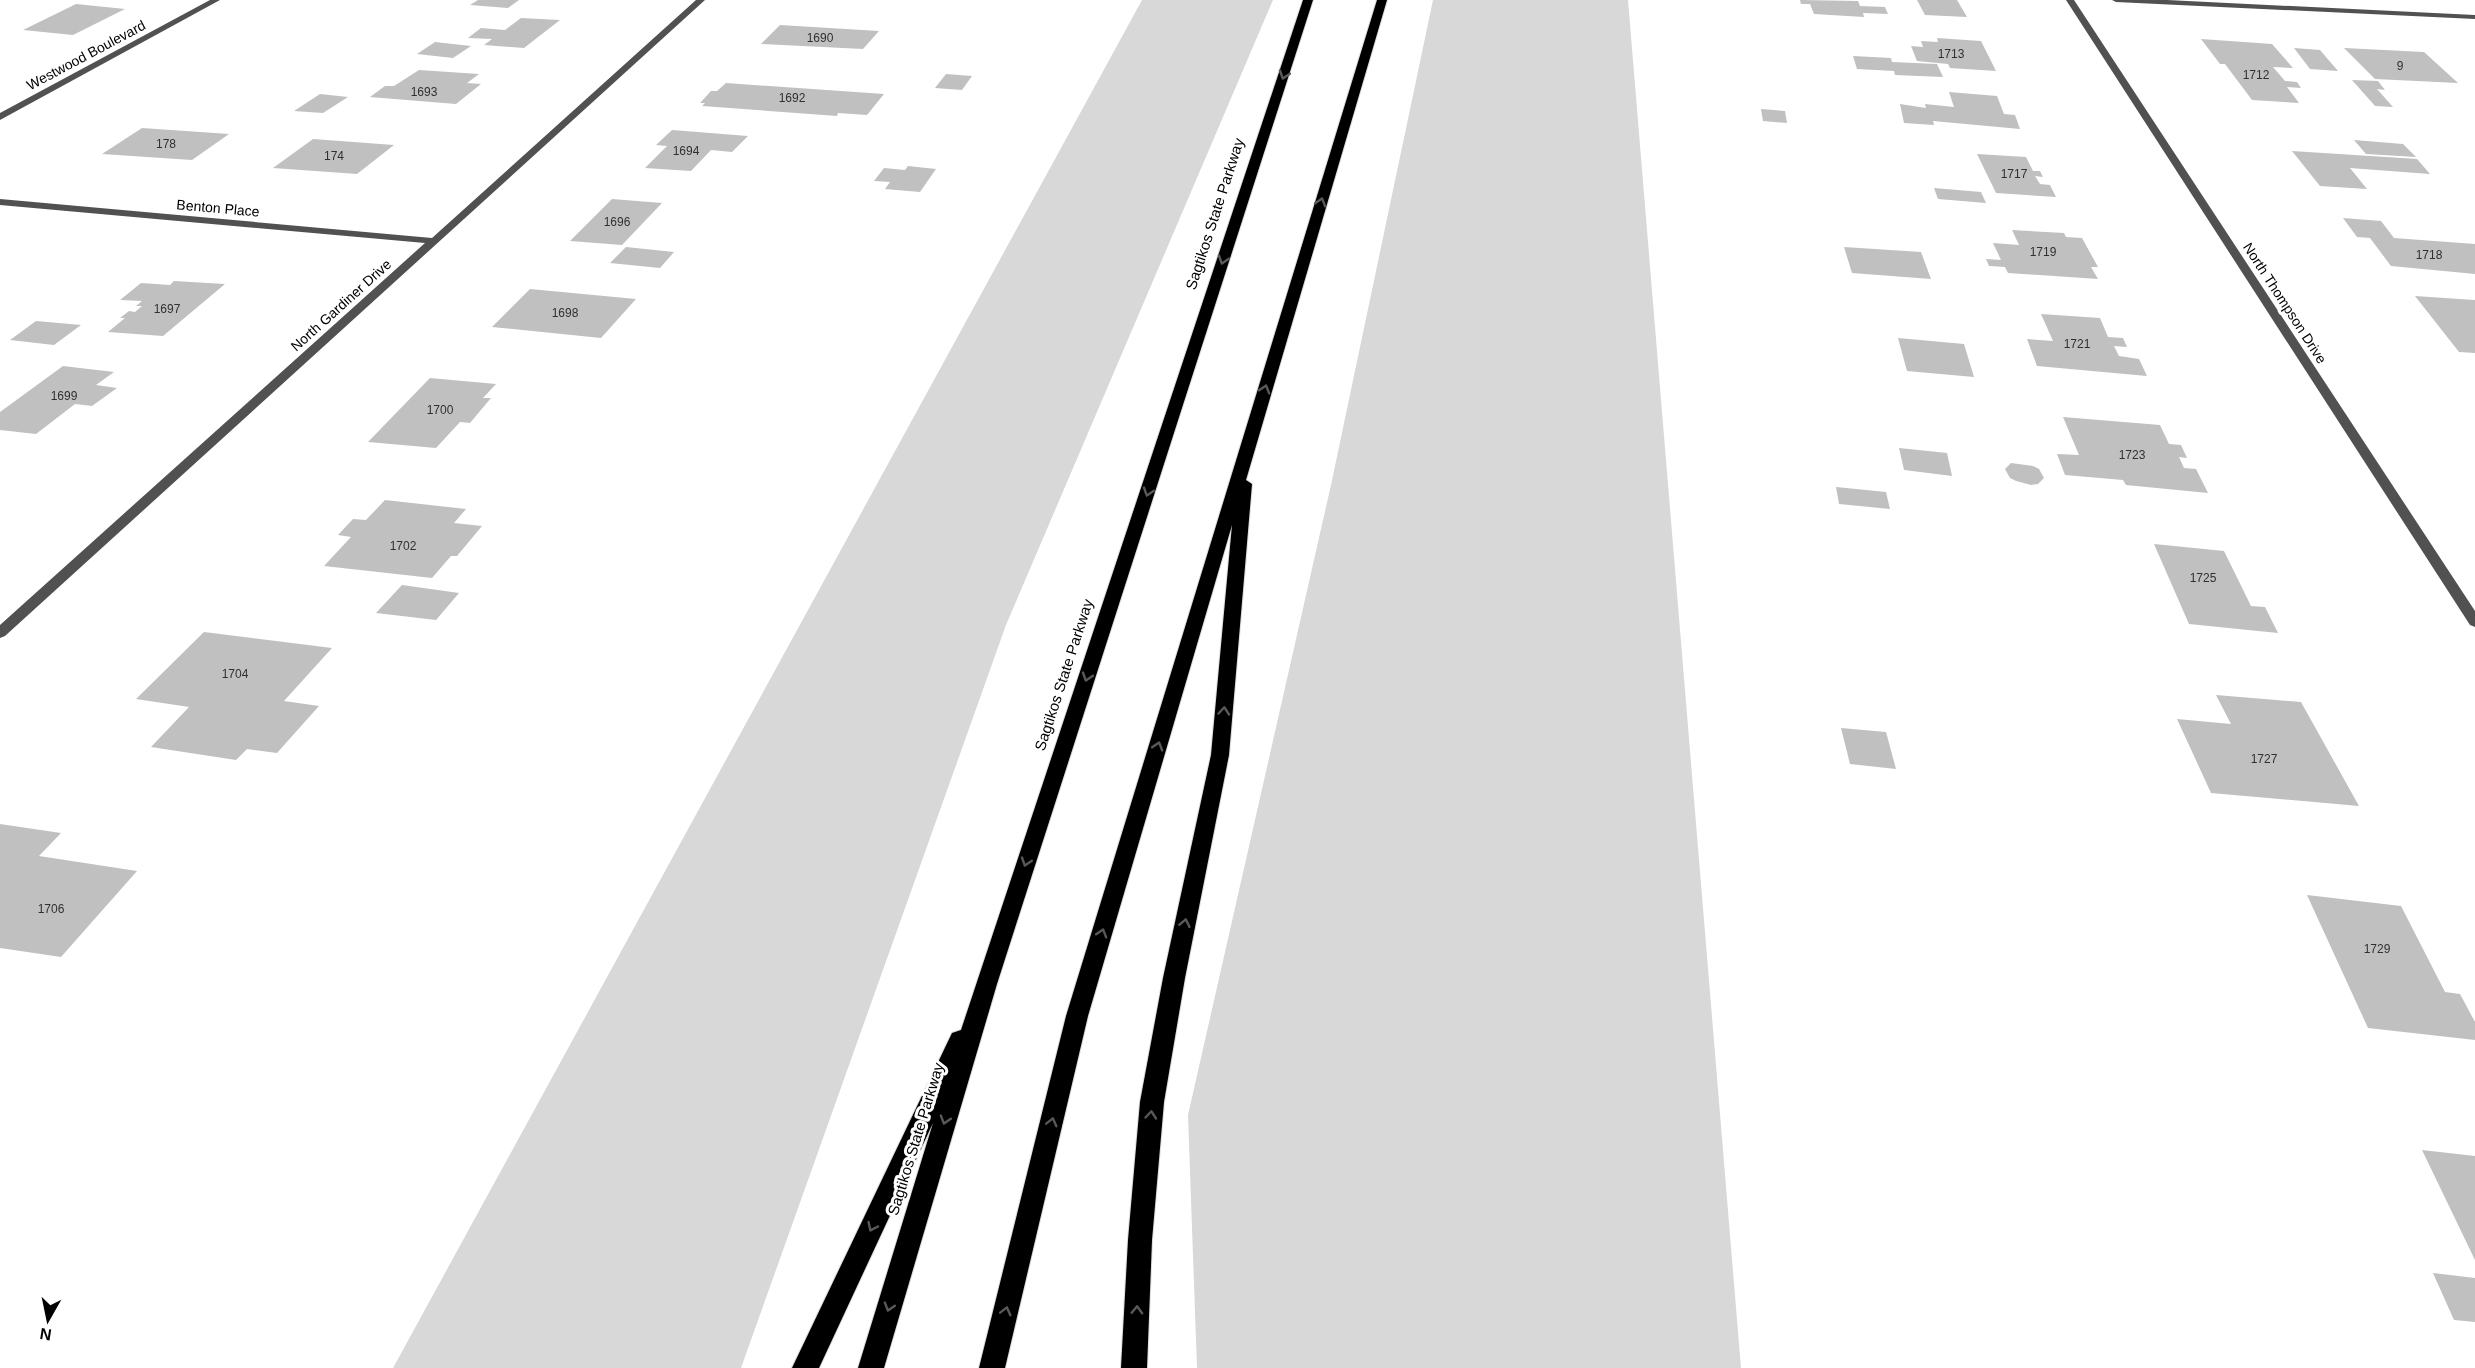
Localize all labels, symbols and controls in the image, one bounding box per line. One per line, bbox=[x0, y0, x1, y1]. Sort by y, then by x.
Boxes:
street label: Westwood Boulevard bbox=[24, 17, 148, 93]
house number: 1690 bbox=[807, 31, 834, 45]
house number: 1713 bbox=[1938, 47, 1965, 61]
house number: 9 bbox=[2397, 59, 2404, 73]
house number: 1712 bbox=[2243, 68, 2270, 82]
one-way arrow bbox=[1279, 69, 1291, 80]
house number: 1693 bbox=[411, 85, 438, 99]
house number: 1692 bbox=[779, 91, 806, 105]
street label: Sagtikos State Parkway bbox=[1182, 135, 1247, 292]
house number: 178 bbox=[156, 137, 176, 151]
house number: 1694 bbox=[673, 144, 700, 158]
house number: 174 bbox=[324, 149, 344, 163]
house number: 1717 bbox=[2001, 167, 2028, 181]
street label: Benton Place bbox=[176, 196, 260, 220]
one-way arrow bbox=[1314, 197, 1326, 208]
house number: 1696 bbox=[604, 215, 631, 229]
street label: North Thompson Drive bbox=[2240, 240, 2330, 366]
house number: 1719 bbox=[2030, 245, 2057, 259]
house number: 1718 bbox=[2416, 248, 2443, 262]
one-way arrow bbox=[1218, 254, 1231, 265]
street label: North Gardiner Drive bbox=[288, 256, 394, 354]
house number: 1697 bbox=[154, 302, 181, 316]
house number: 1698 bbox=[552, 306, 579, 320]
house number: 1721 bbox=[2064, 337, 2091, 351]
one-way arrow bbox=[1258, 384, 1270, 395]
house number: 1699 bbox=[51, 389, 78, 403]
house number: 1700 bbox=[427, 403, 454, 417]
house number: 1723 bbox=[2119, 448, 2146, 462]
one-way arrow bbox=[1142, 486, 1155, 497]
house number: 1702 bbox=[390, 539, 417, 553]
house number: 1725 bbox=[2190, 571, 2217, 585]
street label: Sagtikos State Parkway bbox=[1031, 596, 1096, 753]
house number: 1704 bbox=[222, 667, 249, 681]
one-way arrow bbox=[1082, 671, 1094, 682]
one-way arrow bbox=[1217, 706, 1230, 716]
one-way arrow bbox=[1151, 742, 1163, 752]
house number: 1727 bbox=[2251, 752, 2278, 766]
one-way arrow bbox=[1021, 856, 1033, 867]
house number: 1706 bbox=[38, 902, 65, 916]
one-way arrow bbox=[1178, 919, 1191, 929]
one-way arrow bbox=[1095, 928, 1107, 939]
house number: 1729 bbox=[2364, 942, 2391, 956]
street label: Sagtikos State Parkway bbox=[884, 1060, 947, 1217]
one-way arrow bbox=[1144, 1111, 1157, 1120]
one-way arrow bbox=[940, 1115, 952, 1125]
one-way arrow bbox=[1044, 1117, 1057, 1127]
one-way arrow bbox=[867, 1220, 879, 1231]
north arrow bbox=[18, 1290, 78, 1350]
one-way arrow bbox=[884, 1301, 896, 1312]
one-way arrow bbox=[1130, 1305, 1143, 1314]
one-way arrow bbox=[998, 1306, 1011, 1316]
text: N bbox=[39, 1325, 53, 1344]

